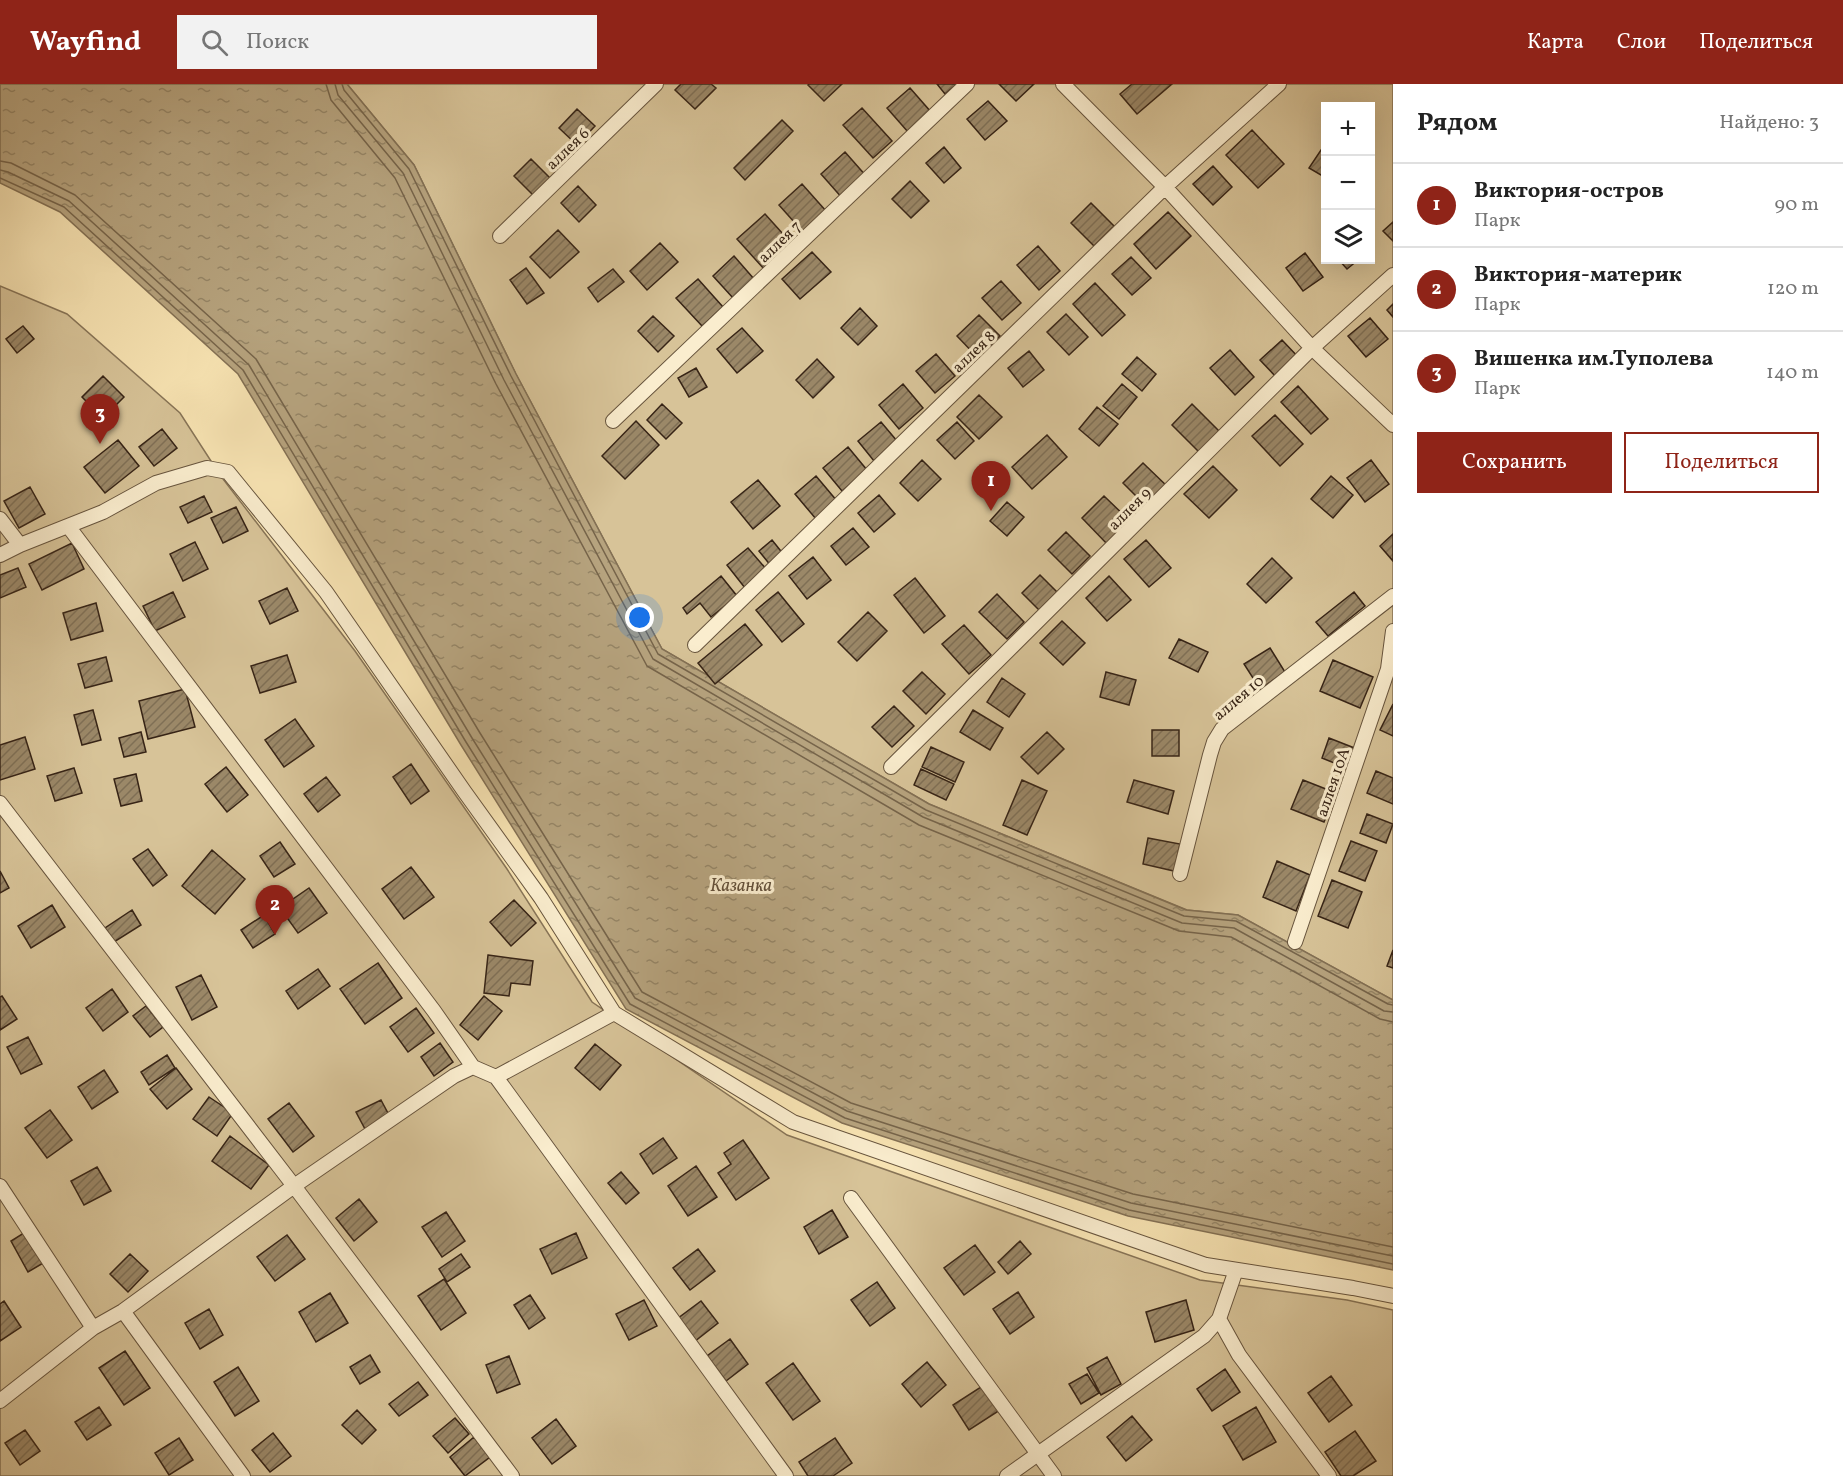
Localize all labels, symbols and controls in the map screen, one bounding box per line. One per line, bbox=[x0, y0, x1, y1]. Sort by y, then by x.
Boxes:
search box bbox=[177, 15, 597, 69]
text: Wayfind bbox=[30, 23, 141, 62]
icon: search bbox=[198, 26, 231, 59]
text: Поиск bbox=[246, 27, 309, 58]
text: Карта bbox=[1527, 28, 1584, 57]
text: Слои bbox=[1617, 28, 1666, 57]
text: Поделиться bbox=[1699, 28, 1813, 57]
map controls bbox=[1321, 102, 1375, 264]
button: + bbox=[1321, 102, 1375, 156]
text: Рядом bbox=[1417, 105, 1497, 141]
text: Найдено: 3 bbox=[1719, 109, 1819, 137]
street label: аллея 6 bbox=[542, 123, 595, 176]
button: − bbox=[1321, 156, 1375, 210]
text: Виктория-остров bbox=[1474, 176, 1664, 207]
text: 1 bbox=[1432, 191, 1441, 219]
text: 90 m bbox=[1775, 191, 1819, 219]
text: Парк bbox=[1474, 207, 1520, 235]
button: layers bbox=[1321, 210, 1375, 264]
street label: аллея 7 bbox=[754, 216, 807, 269]
text: Виктория-материк bbox=[1474, 260, 1682, 291]
text: 2 bbox=[1431, 275, 1442, 303]
text: 120 m bbox=[1767, 275, 1819, 303]
text: Парк bbox=[1474, 291, 1520, 319]
street label: аллея 8 bbox=[948, 326, 1001, 379]
text: Вишенка им.Туполева bbox=[1474, 344, 1714, 375]
text: 3 bbox=[1431, 359, 1442, 387]
text: 140 m bbox=[1766, 359, 1819, 387]
text: Парк bbox=[1474, 375, 1520, 403]
pin: 3 bbox=[80, 394, 120, 444]
button: Сохранить bbox=[1417, 432, 1612, 493]
button: Поделиться bbox=[1624, 432, 1819, 493]
pin: 1 bbox=[972, 462, 1010, 511]
street label: аллея 9 bbox=[1104, 483, 1157, 536]
your location bbox=[625, 603, 654, 632]
street label: аллея 10 bbox=[1209, 671, 1269, 726]
street label: аллея 10А bbox=[1312, 745, 1356, 820]
water label: Казанка bbox=[710, 874, 772, 899]
pin: 2 bbox=[256, 886, 294, 935]

